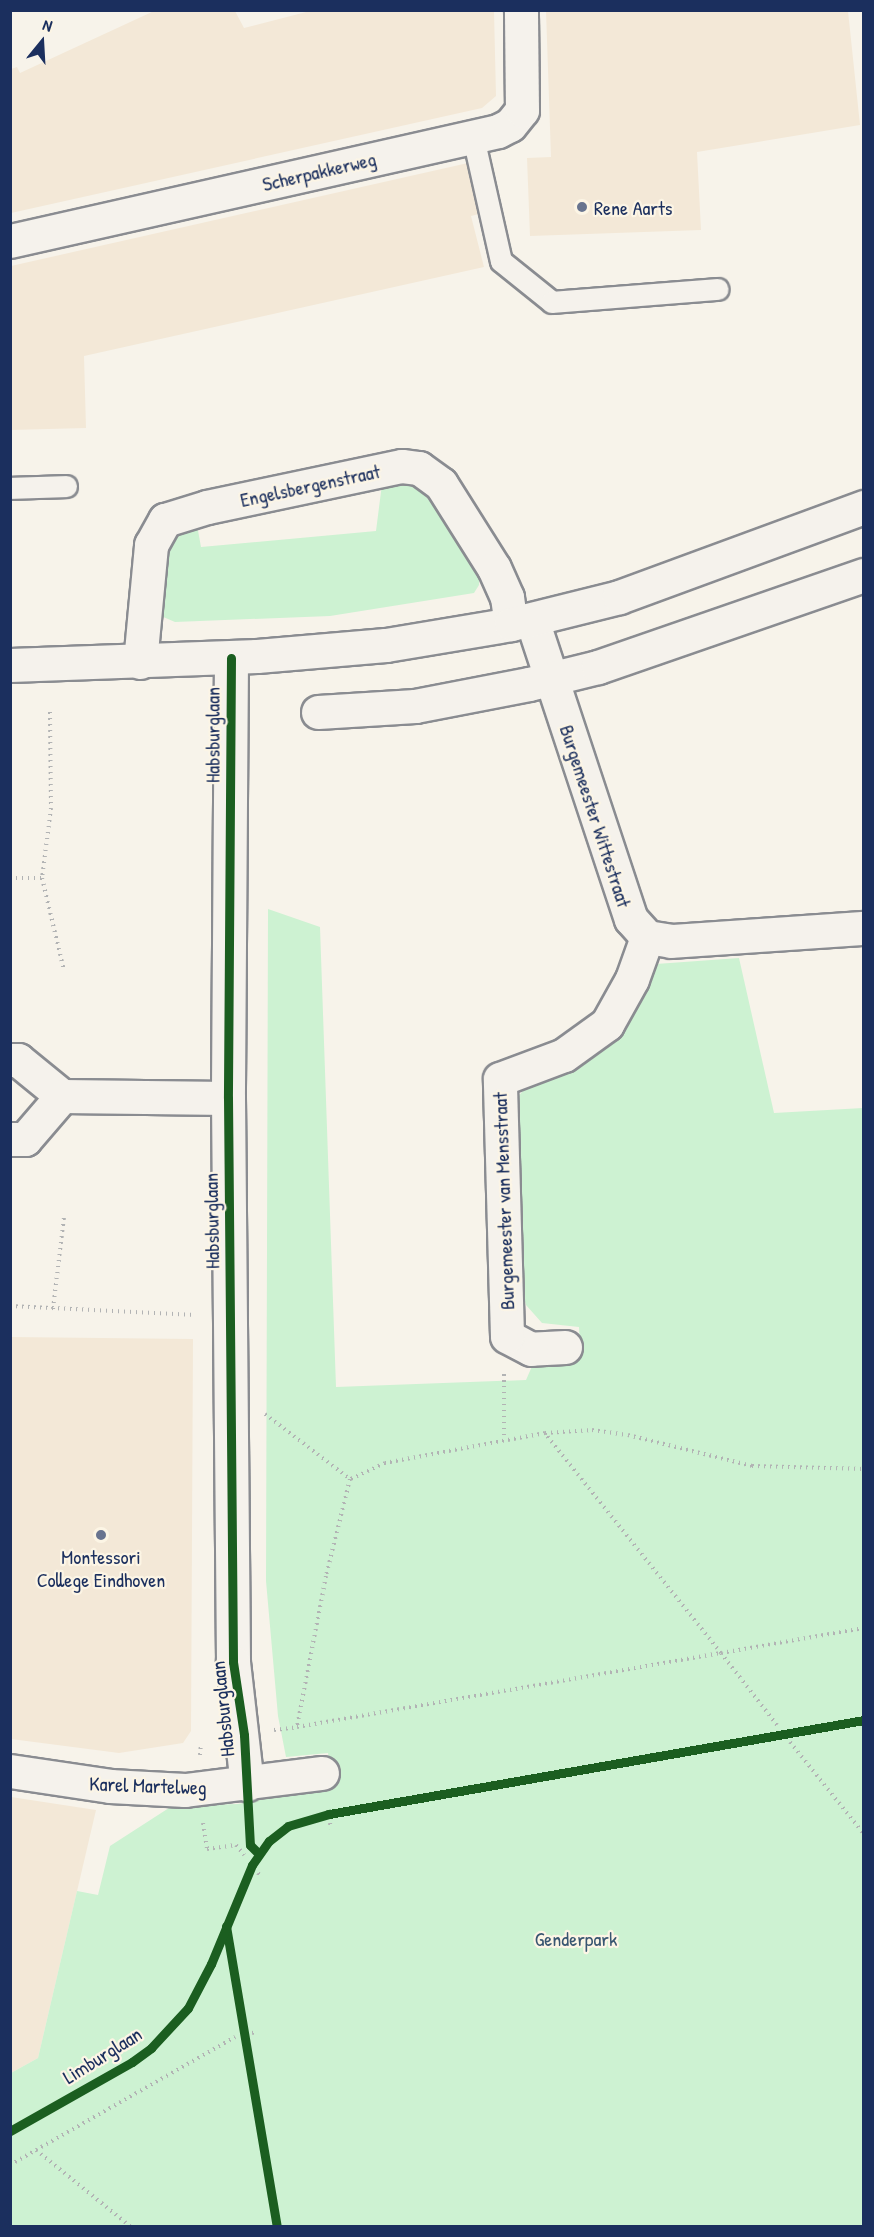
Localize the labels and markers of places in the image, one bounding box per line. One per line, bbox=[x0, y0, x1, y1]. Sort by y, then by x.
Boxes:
place label: Rene Aarts bbox=[594, 195, 673, 219]
marker: Rene Aarts bbox=[575, 200, 589, 214]
marker: Montessori College Eindhoven bbox=[94, 1528, 108, 1542]
place label: Montessori College Eindhoven bbox=[37, 1544, 165, 1591]

